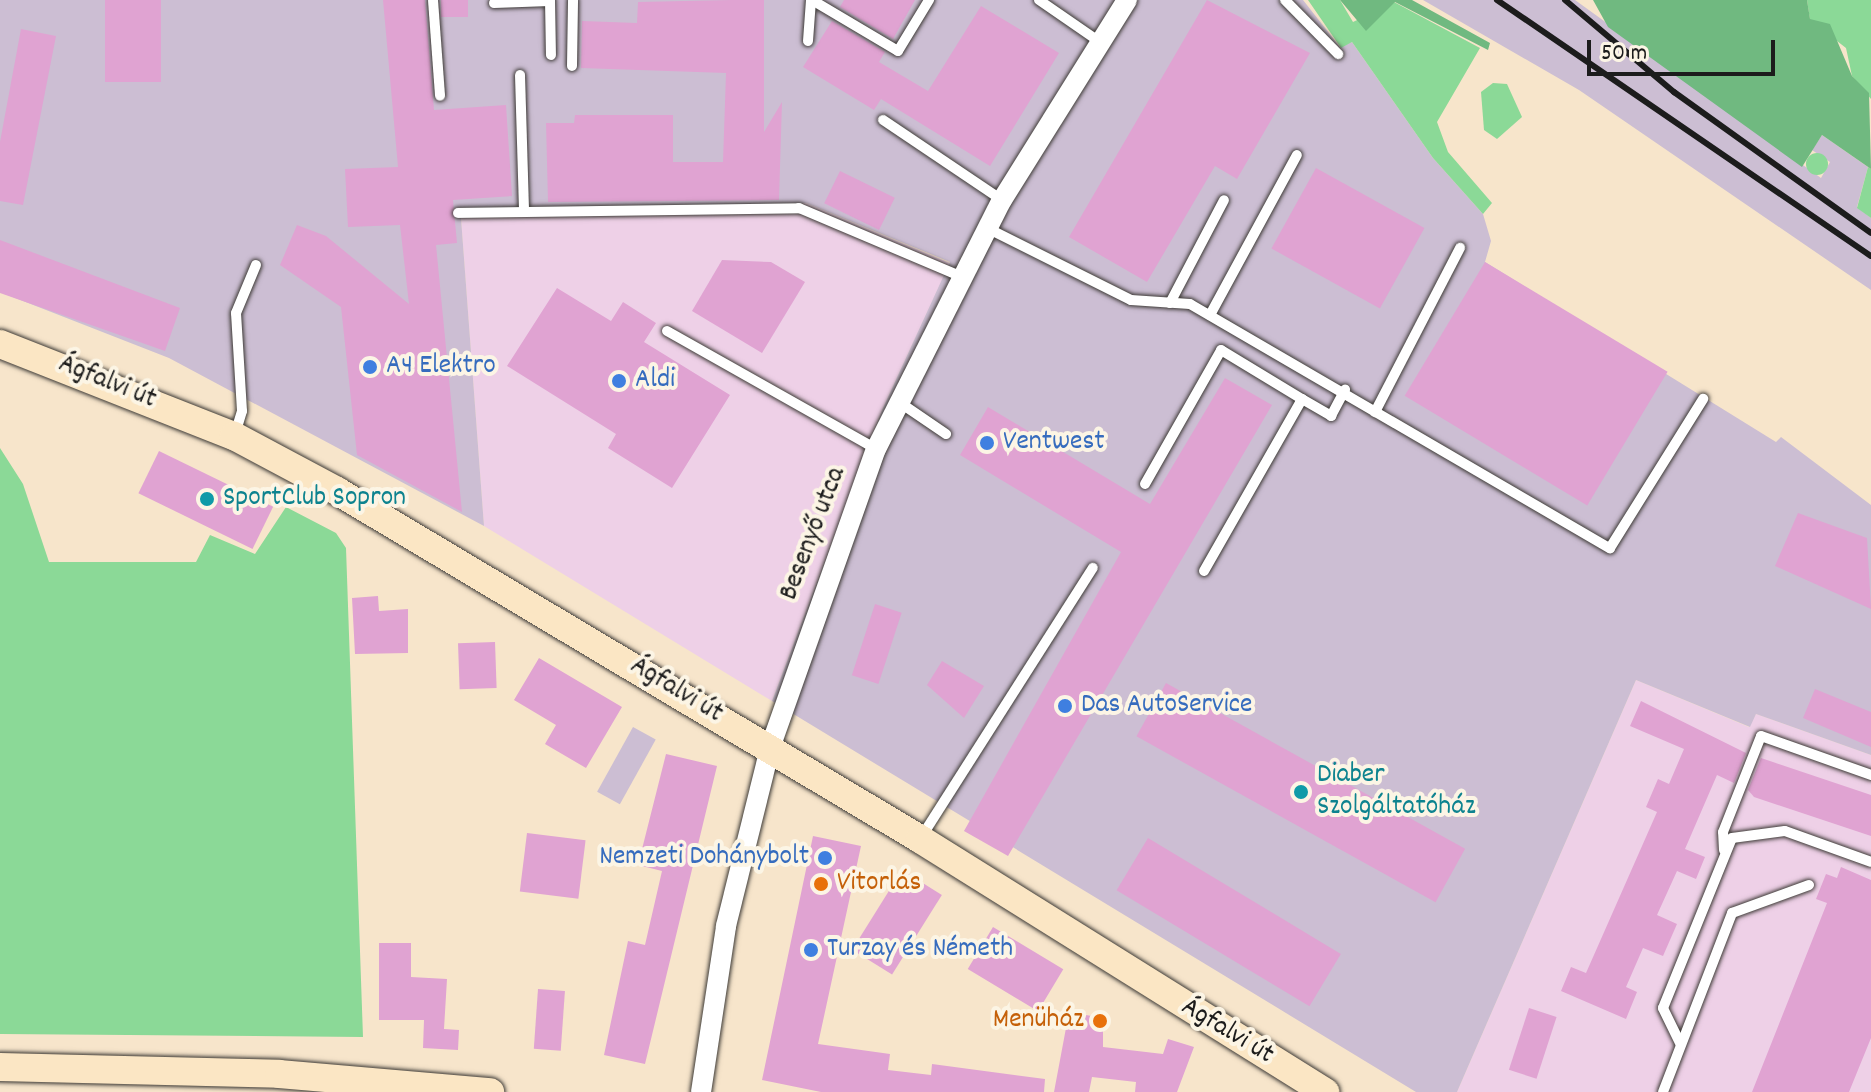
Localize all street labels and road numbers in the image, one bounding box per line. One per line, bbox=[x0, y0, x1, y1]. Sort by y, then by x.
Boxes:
street label: Ágfalvi út bbox=[53, 348, 161, 418]
street label: Besenyő utca bbox=[773, 463, 855, 605]
street label: Ágfalvi út bbox=[624, 650, 728, 732]
street label: Ágfalvi út bbox=[1175, 991, 1279, 1073]

